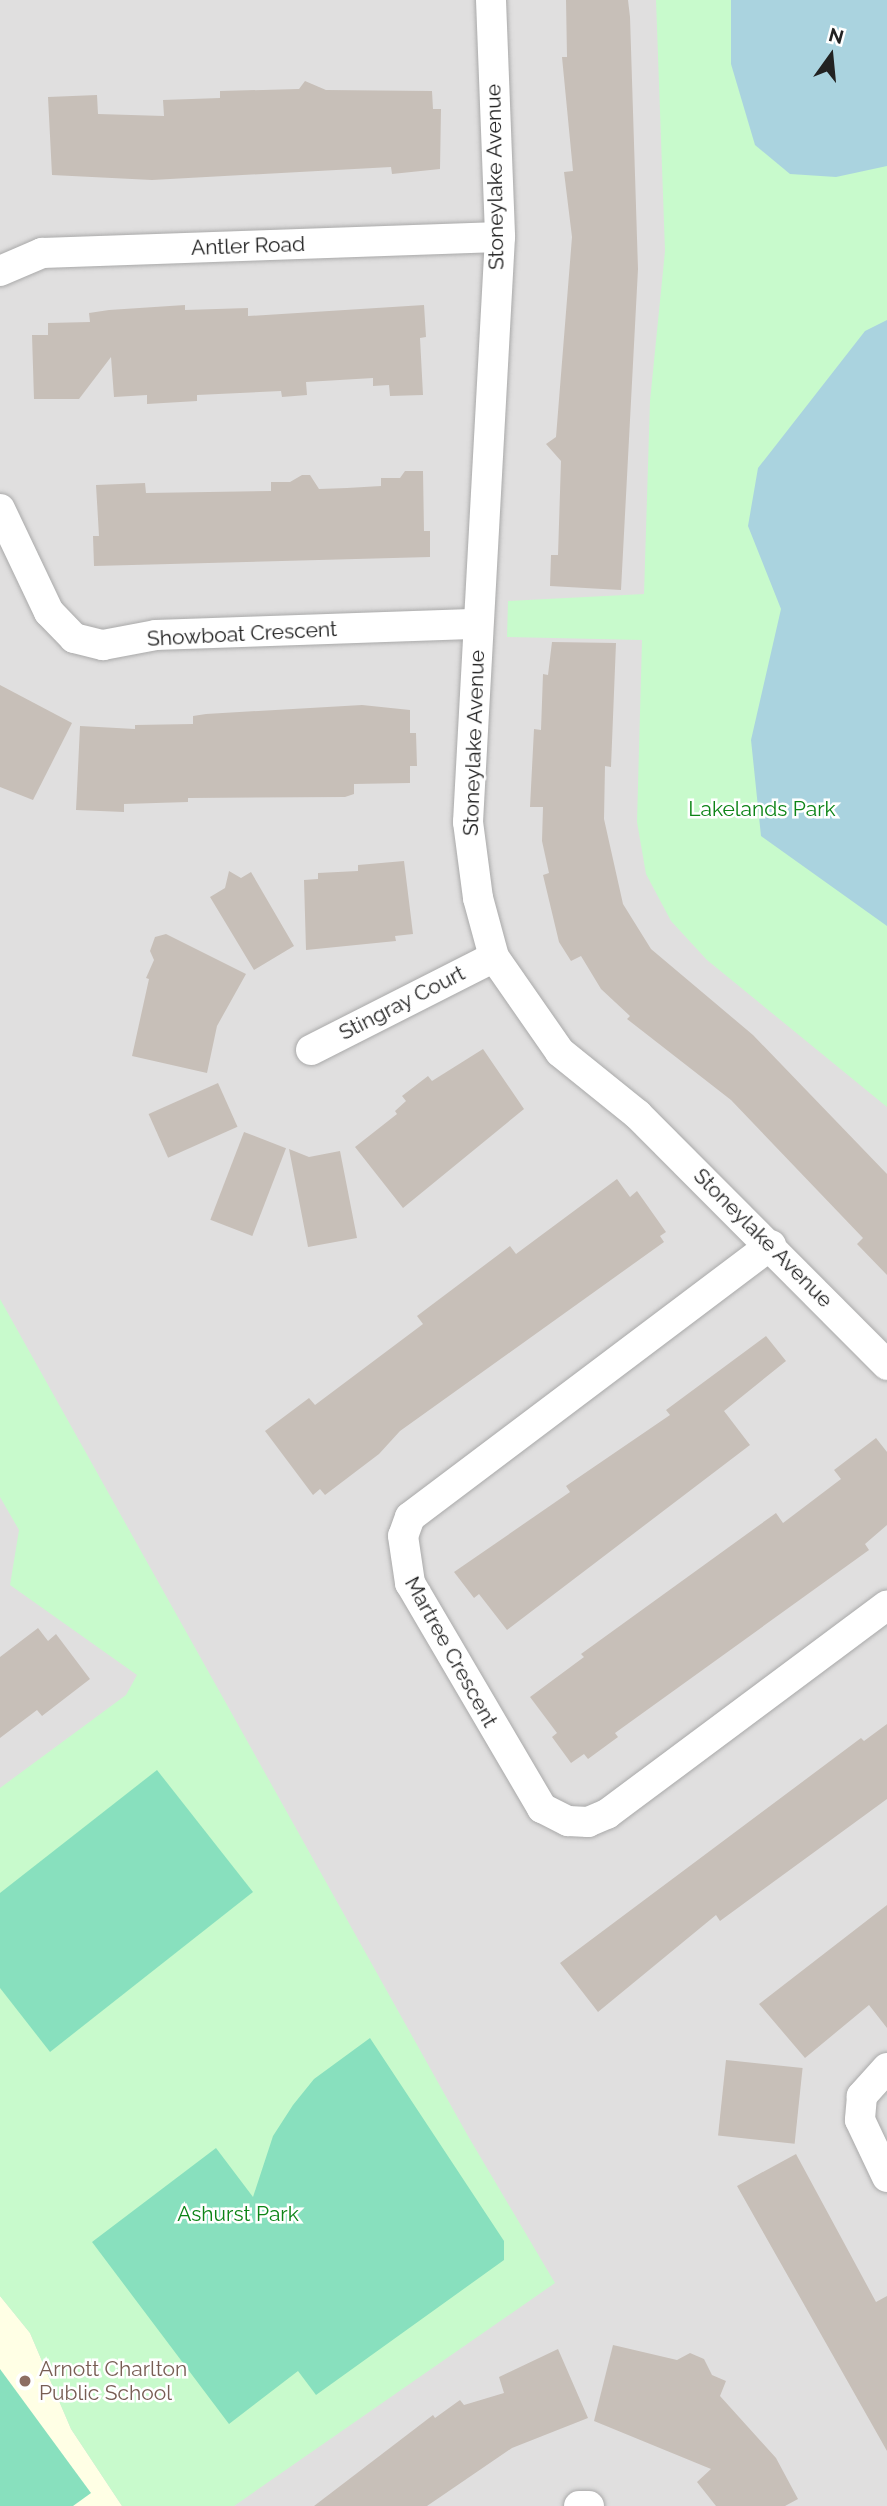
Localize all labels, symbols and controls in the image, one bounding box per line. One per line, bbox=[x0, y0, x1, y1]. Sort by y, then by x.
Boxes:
north arrow bbox=[796, 21, 866, 91]
text: N bbox=[827, 23, 846, 48]
street label: Stoneylake Avenue bbox=[481, 83, 509, 271]
street label: Antler Road bbox=[190, 231, 306, 261]
street label: Showboat Crescent bbox=[146, 616, 338, 652]
street label: Stoneylake Avenue bbox=[458, 649, 490, 837]
park label: Lakelands Park bbox=[688, 796, 836, 822]
street label: Stingray Court bbox=[335, 960, 469, 1046]
street label: Stoneylake Avenue bbox=[688, 1163, 838, 1313]
street label: Martree Crescent bbox=[399, 1572, 503, 1732]
park label: Ashurst Park bbox=[177, 2201, 299, 2227]
place label: Arnott Charlton Public School bbox=[39, 2356, 187, 2406]
marker: Arnott Charlton Public School bbox=[17, 2373, 33, 2389]

